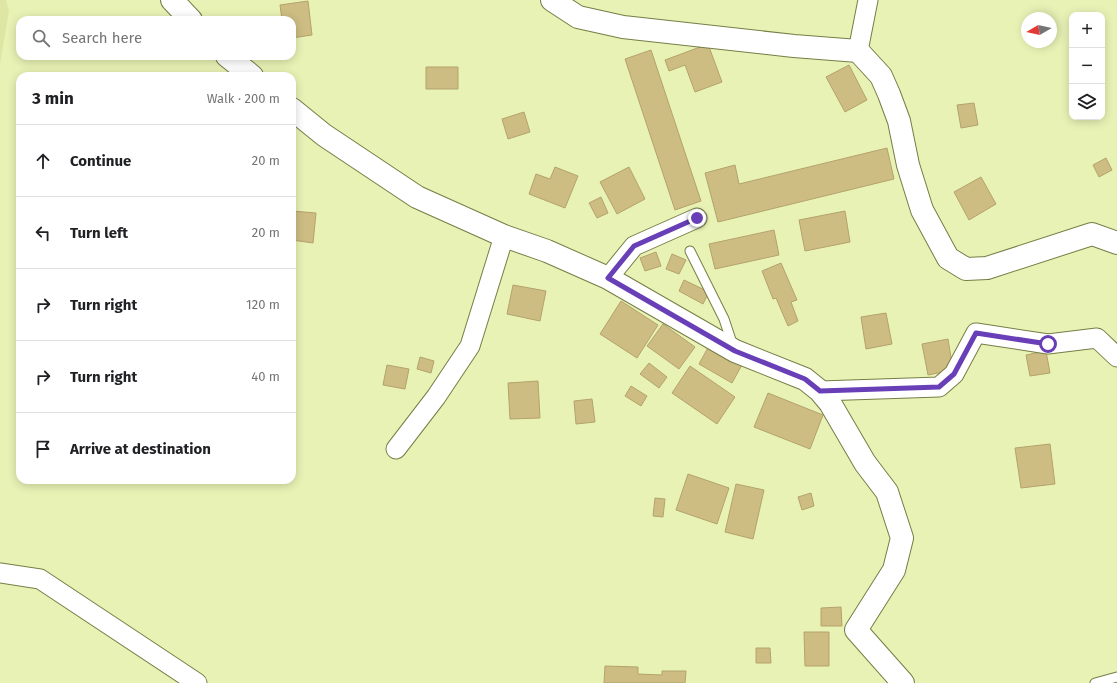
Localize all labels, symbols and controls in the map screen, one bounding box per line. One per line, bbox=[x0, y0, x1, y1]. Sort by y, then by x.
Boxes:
north arrow bbox=[1021, 12, 1057, 48]
map controls bbox=[1069, 12, 1105, 120]
button: + bbox=[1069, 12, 1105, 48]
search box bbox=[16, 16, 296, 60]
icon: search bbox=[30, 27, 52, 49]
text: Search here bbox=[62, 29, 142, 47]
button: − bbox=[1069, 48, 1105, 84]
button: layers bbox=[1069, 84, 1105, 120]
text: 3 min bbox=[32, 88, 74, 109]
text: Walk · 200 m bbox=[207, 91, 280, 106]
icon: ahead bbox=[32, 150, 54, 172]
text: Continue bbox=[70, 152, 131, 170]
text: 20 m bbox=[252, 153, 280, 168]
route end bbox=[688, 209, 706, 227]
icon: left bbox=[32, 222, 54, 244]
text: Turn left bbox=[70, 224, 128, 242]
text: 20 m bbox=[252, 225, 280, 240]
icon: right bbox=[32, 294, 54, 316]
text: Turn right bbox=[70, 296, 137, 314]
text: 120 m bbox=[246, 297, 280, 312]
route start bbox=[1039, 335, 1057, 353]
icon: right bbox=[32, 366, 54, 388]
text: Turn right bbox=[70, 368, 137, 386]
text: 40 m bbox=[251, 369, 280, 384]
icon: arrive bbox=[32, 438, 54, 460]
text: Arrive at destination bbox=[70, 440, 211, 458]

